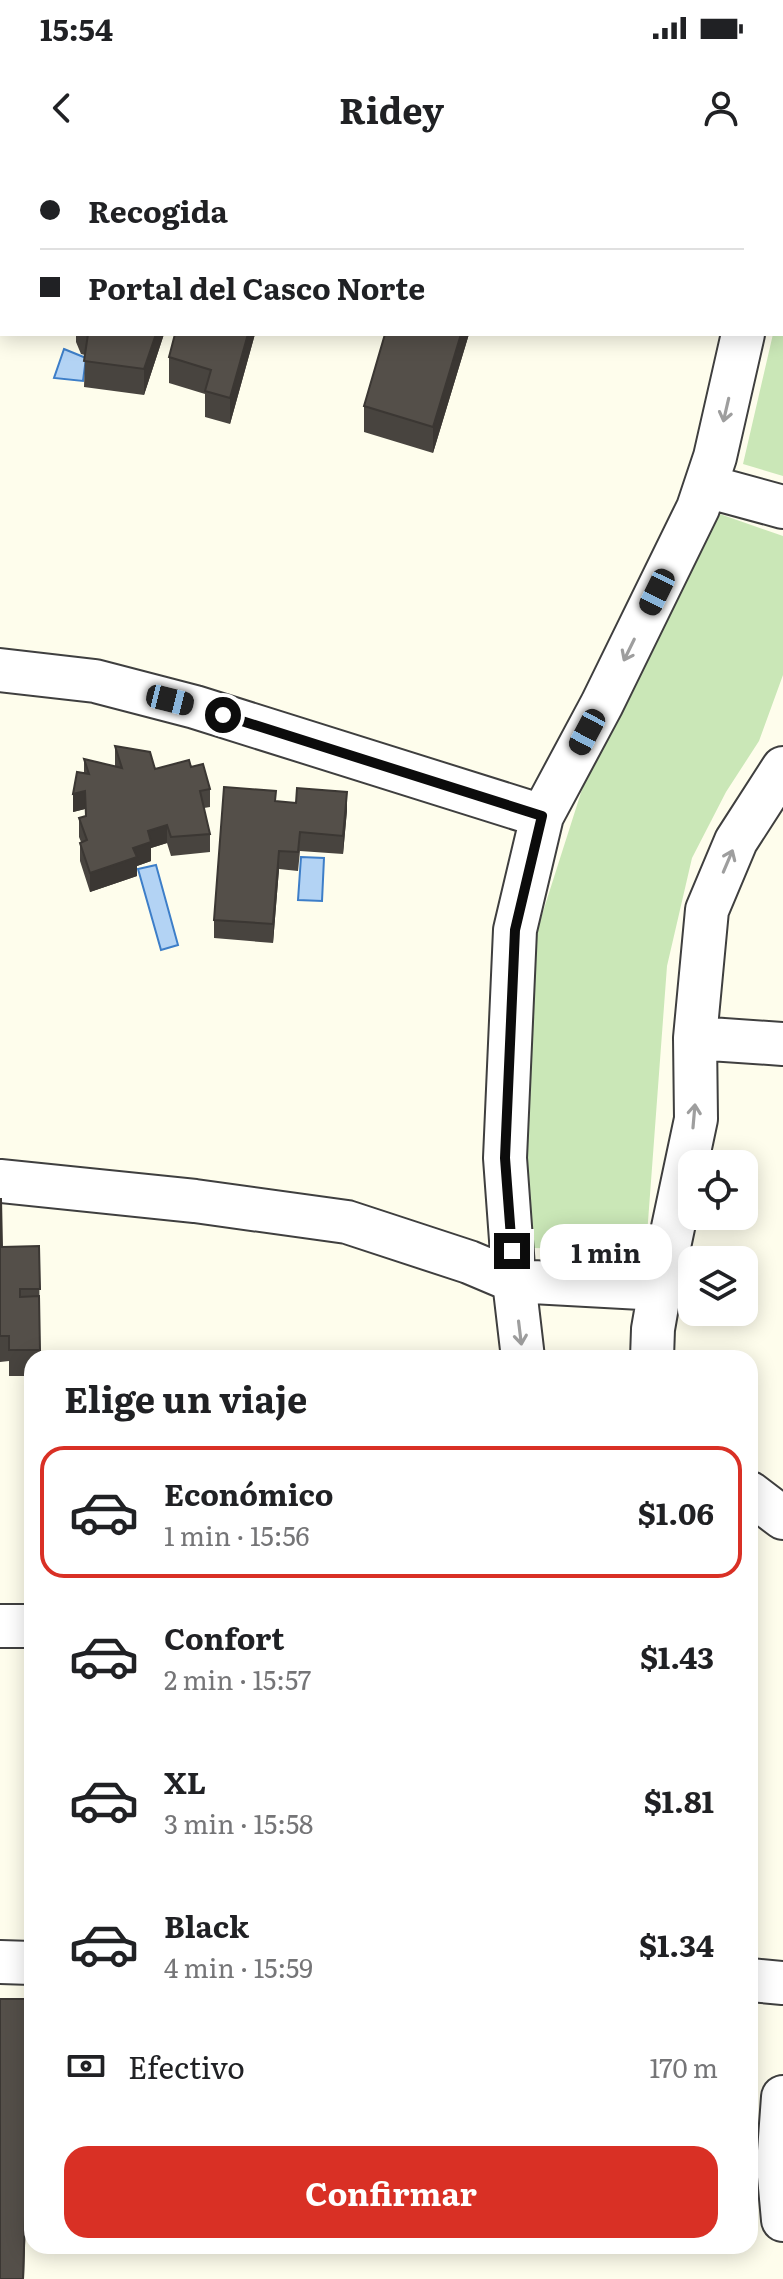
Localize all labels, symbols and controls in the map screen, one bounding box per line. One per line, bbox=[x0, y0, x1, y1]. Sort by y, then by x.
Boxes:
text: 15:54 bbox=[40, 6, 113, 50]
text: Ridey bbox=[339, 82, 444, 135]
icon: back bbox=[40, 86, 84, 130]
icon: person bbox=[699, 86, 743, 130]
text: Recogida bbox=[88, 188, 228, 232]
text: Portal del Casco Norte bbox=[88, 265, 425, 309]
one-way arrow bbox=[718, 397, 733, 423]
car bbox=[636, 565, 678, 619]
one-way arrow bbox=[620, 638, 635, 661]
car bbox=[144, 683, 196, 717]
route start bbox=[205, 697, 241, 733]
car bbox=[565, 705, 609, 759]
one-way arrow bbox=[721, 849, 736, 874]
one-way arrow bbox=[687, 1103, 702, 1130]
map controls bbox=[678, 1150, 758, 1326]
button: locate bbox=[678, 1150, 758, 1230]
callout: 1 min bbox=[540, 1223, 672, 1279]
text: 1 min bbox=[571, 1232, 641, 1271]
route end bbox=[494, 1233, 530, 1269]
button: layers bbox=[678, 1246, 758, 1326]
one-way arrow bbox=[513, 1319, 528, 1346]
text: Elige un viaje bbox=[64, 1371, 307, 1424]
text: Económico bbox=[164, 1471, 333, 1515]
icon: car bbox=[68, 1476, 140, 1548]
text: $1.06 bbox=[638, 1490, 714, 1534]
text: 1 min · 15:56 bbox=[164, 1515, 310, 1554]
text: Confort bbox=[164, 1615, 285, 1659]
icon: car bbox=[68, 1620, 140, 1692]
text: $1.43 bbox=[640, 1634, 714, 1678]
text: 2 min · 15:57 bbox=[164, 1659, 311, 1698]
text: XL bbox=[164, 1759, 206, 1803]
icon: car bbox=[68, 1764, 140, 1836]
text: $1.81 bbox=[644, 1778, 714, 1822]
text: 3 min · 15:58 bbox=[164, 1803, 313, 1842]
text: Black bbox=[164, 1903, 249, 1947]
icon: car bbox=[68, 1908, 140, 1980]
text: $1.34 bbox=[639, 1922, 714, 1966]
text: 4 min · 15:59 bbox=[164, 1947, 313, 1986]
icon: cash bbox=[64, 2044, 108, 2088]
text: Efectivo bbox=[128, 2044, 245, 2088]
text: 170 m bbox=[650, 2047, 718, 2086]
button: Confirmar bbox=[64, 2146, 718, 2238]

